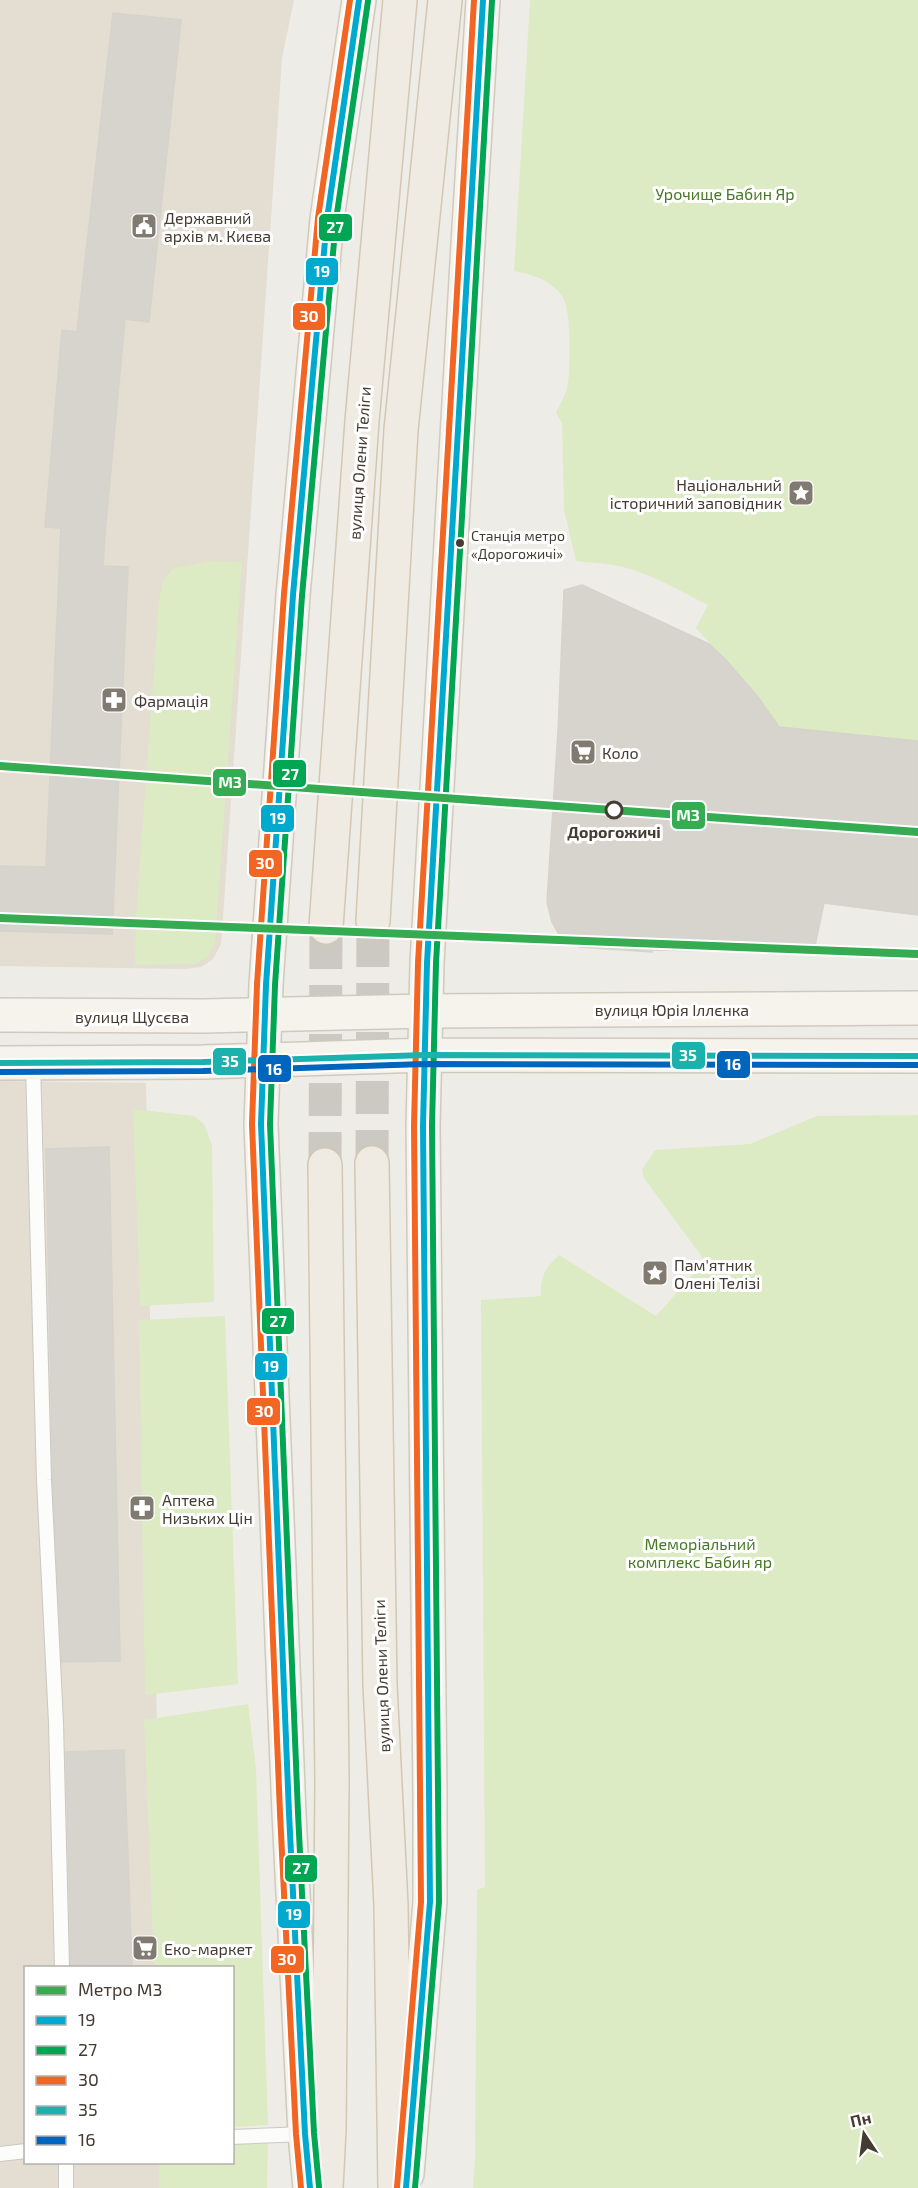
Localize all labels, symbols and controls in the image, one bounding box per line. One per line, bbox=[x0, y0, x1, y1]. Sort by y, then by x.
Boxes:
park label: Урочище Бабин Яр bbox=[655, 184, 795, 203]
place label: Державний архів м. Києва bbox=[164, 208, 271, 245]
public building icon: Державний архів м. Києва bbox=[129, 211, 159, 241]
line badge: 27 bbox=[318, 213, 353, 242]
text: 27 bbox=[326, 217, 344, 236]
line badge: 19 bbox=[305, 257, 339, 286]
text: 19 bbox=[314, 261, 330, 280]
line badge: 30 bbox=[292, 302, 326, 331]
text: 30 bbox=[299, 306, 319, 325]
street label: вулиця Олени Теліги bbox=[344, 386, 375, 540]
place label: Національний історичний заповідник bbox=[610, 475, 782, 512]
place icon: Національний історичний заповідник bbox=[786, 478, 816, 508]
place label: Станція метро «Дорогожичі» bbox=[471, 527, 565, 562]
marker: Станція метро «Дорогожичі» bbox=[454, 537, 466, 549]
pharmacy icon: Фармація bbox=[99, 685, 129, 715]
place label: Фармація bbox=[134, 691, 208, 710]
supermarket icon: Коло bbox=[568, 737, 598, 767]
place label: Коло bbox=[602, 743, 639, 762]
line badge: 27 bbox=[272, 759, 307, 788]
text: 27 bbox=[281, 764, 299, 783]
line badge: M3 bbox=[212, 768, 247, 797]
text: M3 bbox=[218, 772, 242, 791]
marker: Дорогожичі bbox=[605, 801, 623, 819]
line badge: M3 bbox=[671, 801, 706, 830]
line badge: 19 bbox=[260, 804, 295, 833]
text: M3 bbox=[676, 805, 700, 824]
text: 19 bbox=[270, 808, 286, 827]
place label: Дорогожичі bbox=[567, 822, 661, 841]
line badge: 30 bbox=[248, 849, 283, 878]
text: 30 bbox=[255, 853, 275, 872]
street label: вулиця Юрія Іллєнка bbox=[595, 1000, 749, 1020]
street label: вулиця Щусєва bbox=[75, 1007, 189, 1027]
line badge: 35 bbox=[671, 1041, 706, 1070]
text: 35 bbox=[679, 1045, 697, 1064]
line badge: 35 bbox=[212, 1047, 247, 1076]
line badge: 16 bbox=[716, 1050, 751, 1079]
text: 35 bbox=[221, 1051, 239, 1070]
line badge: 16 bbox=[257, 1054, 292, 1083]
text: 16 bbox=[725, 1054, 741, 1073]
text: 16 bbox=[266, 1059, 282, 1078]
place label: Пам'ятник Олені Телізі bbox=[674, 1255, 760, 1292]
place icon: Пам'ятник Олені Телізі bbox=[640, 1258, 670, 1288]
line badge: 27 bbox=[261, 1307, 295, 1335]
text: 27 bbox=[269, 1311, 287, 1330]
line badge: 19 bbox=[254, 1352, 288, 1381]
text: 19 bbox=[263, 1356, 279, 1375]
line badge: 30 bbox=[246, 1397, 281, 1426]
text: 30 bbox=[254, 1401, 274, 1420]
place label: Аптека Низьких Цін bbox=[162, 1490, 253, 1527]
pharmacy icon: Аптека Низьких Цін bbox=[127, 1493, 157, 1523]
park label: Меморіальний комплекс Бабин яр bbox=[628, 1534, 772, 1571]
street label: вулиця Олени Теліги bbox=[369, 1599, 394, 1753]
line badge: 27 bbox=[284, 1854, 318, 1883]
text: 27 bbox=[292, 1858, 310, 1877]
line badge: 19 bbox=[277, 1900, 311, 1929]
text: 19 bbox=[286, 1904, 302, 1923]
supermarket icon: Еко-маркет bbox=[130, 1933, 160, 1963]
place label: Еко-маркет bbox=[164, 1939, 253, 1958]
line badge: 30 bbox=[270, 1945, 305, 1974]
text: 30 bbox=[277, 1949, 297, 1968]
legend bbox=[24, 1966, 234, 2164]
text: Метро M3 bbox=[78, 1978, 163, 2000]
text: 19 bbox=[78, 2008, 95, 2030]
text: 27 bbox=[78, 2038, 97, 2060]
text: 30 bbox=[78, 2068, 99, 2090]
text: 35 bbox=[78, 2098, 98, 2120]
north arrow bbox=[834, 2104, 894, 2164]
text: Пн bbox=[848, 2107, 873, 2130]
text: 16 bbox=[78, 2128, 95, 2150]

